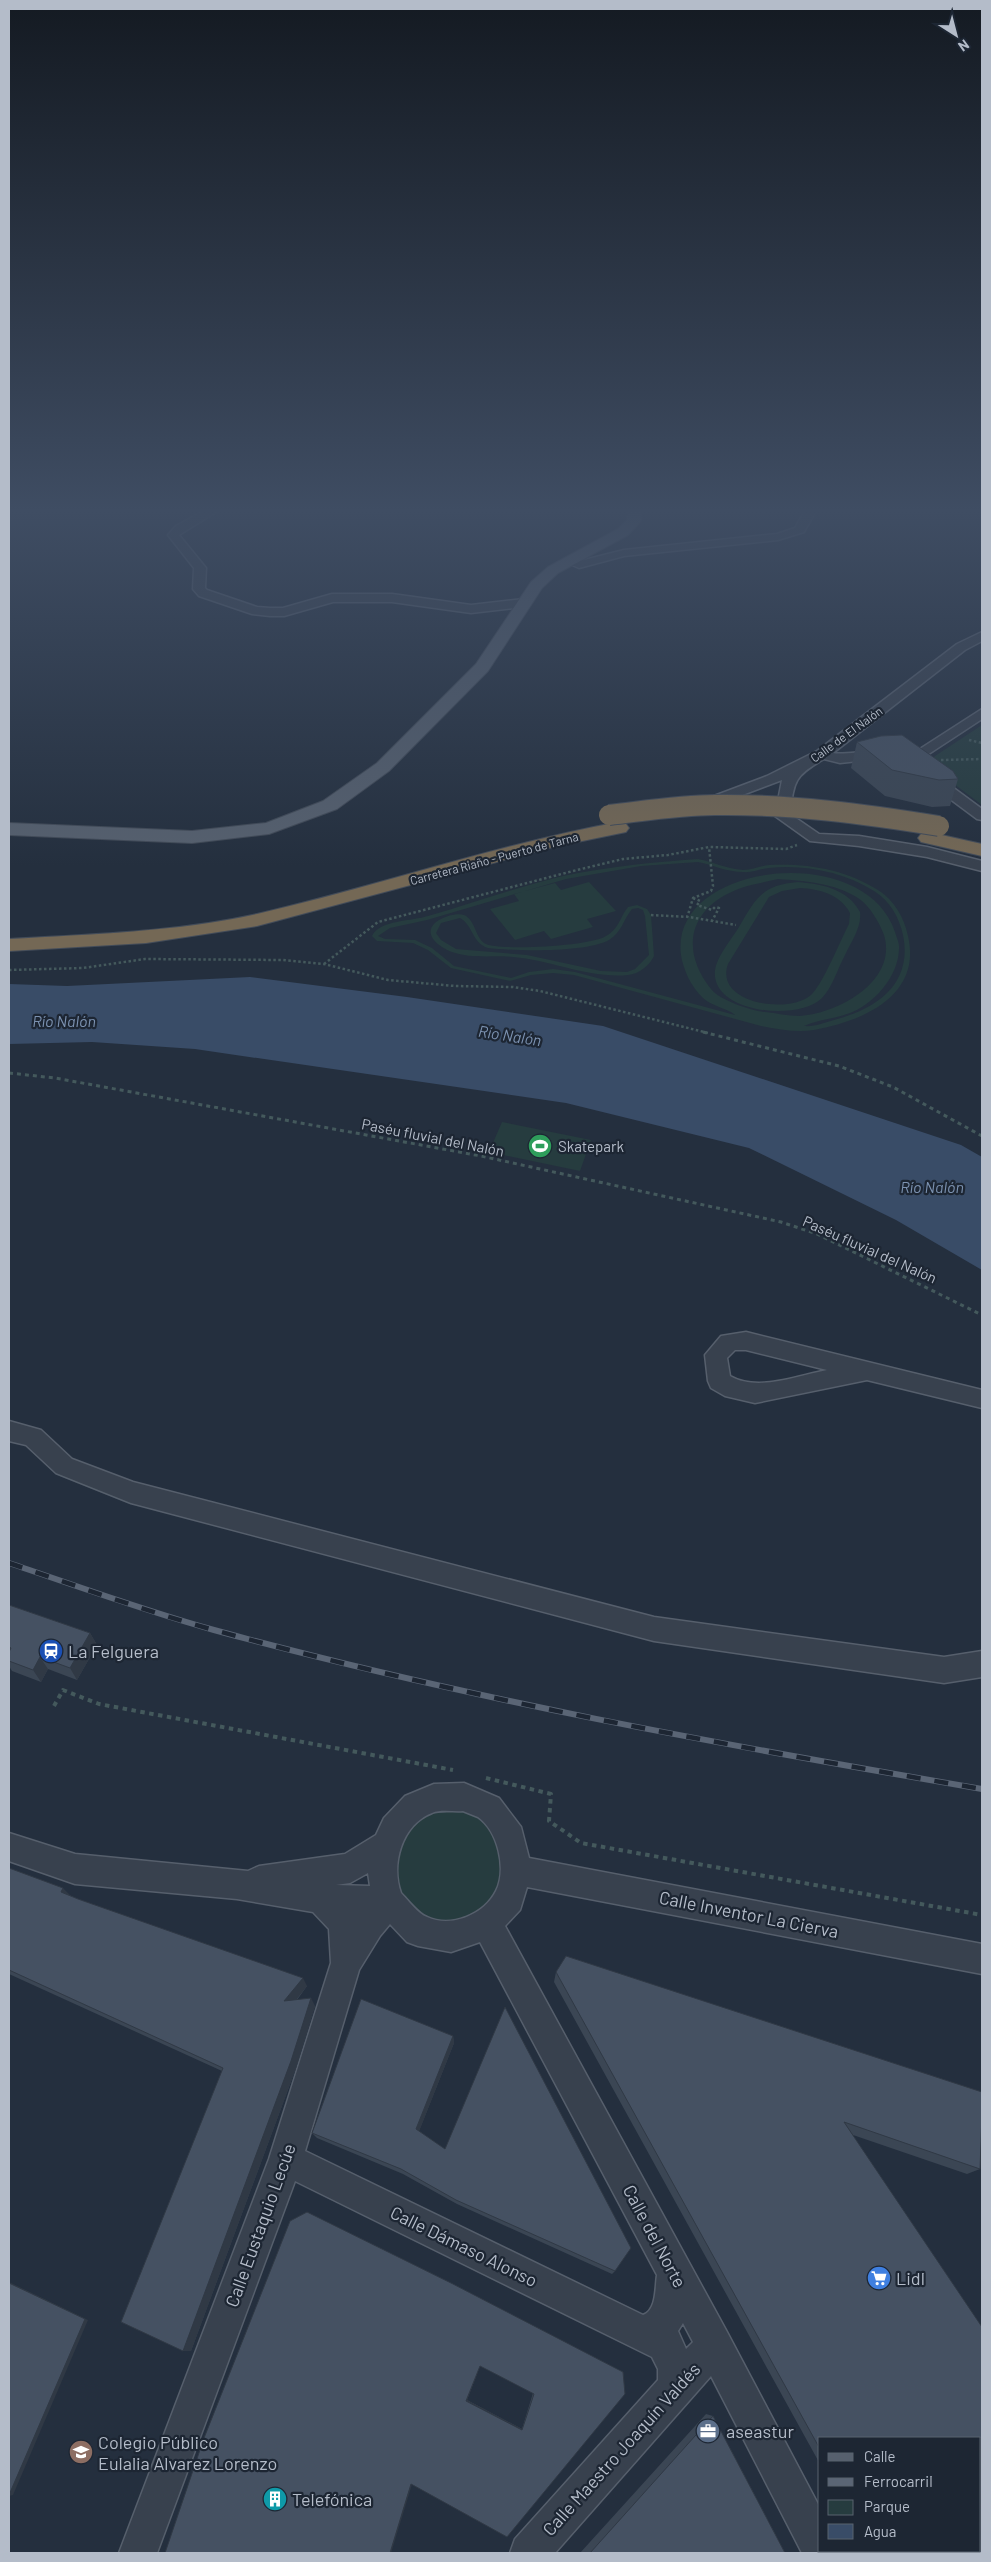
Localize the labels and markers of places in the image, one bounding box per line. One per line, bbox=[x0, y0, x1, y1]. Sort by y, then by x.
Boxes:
sports icon: Skatepark bbox=[527, 1133, 553, 1159]
place label: Skatepark bbox=[558, 1137, 624, 1155]
station icon: La Felguera bbox=[38, 1638, 64, 1664]
place label: La Felguera bbox=[68, 1640, 159, 1662]
supermarket icon: Lidl bbox=[866, 2265, 892, 2291]
place label: Lidl bbox=[896, 2267, 925, 2289]
office icon: aseastur bbox=[695, 2418, 721, 2444]
place label: aseastur bbox=[726, 2420, 794, 2442]
place label: Colegio Público Eulalia Alvarez Lorenzo bbox=[98, 2431, 277, 2474]
school or university icon: Colegio Público Eulalia Alvarez Lorenzo bbox=[68, 2439, 94, 2465]
building icon: Telefónica bbox=[262, 2486, 288, 2512]
place label: Telefónica bbox=[292, 2488, 372, 2510]

